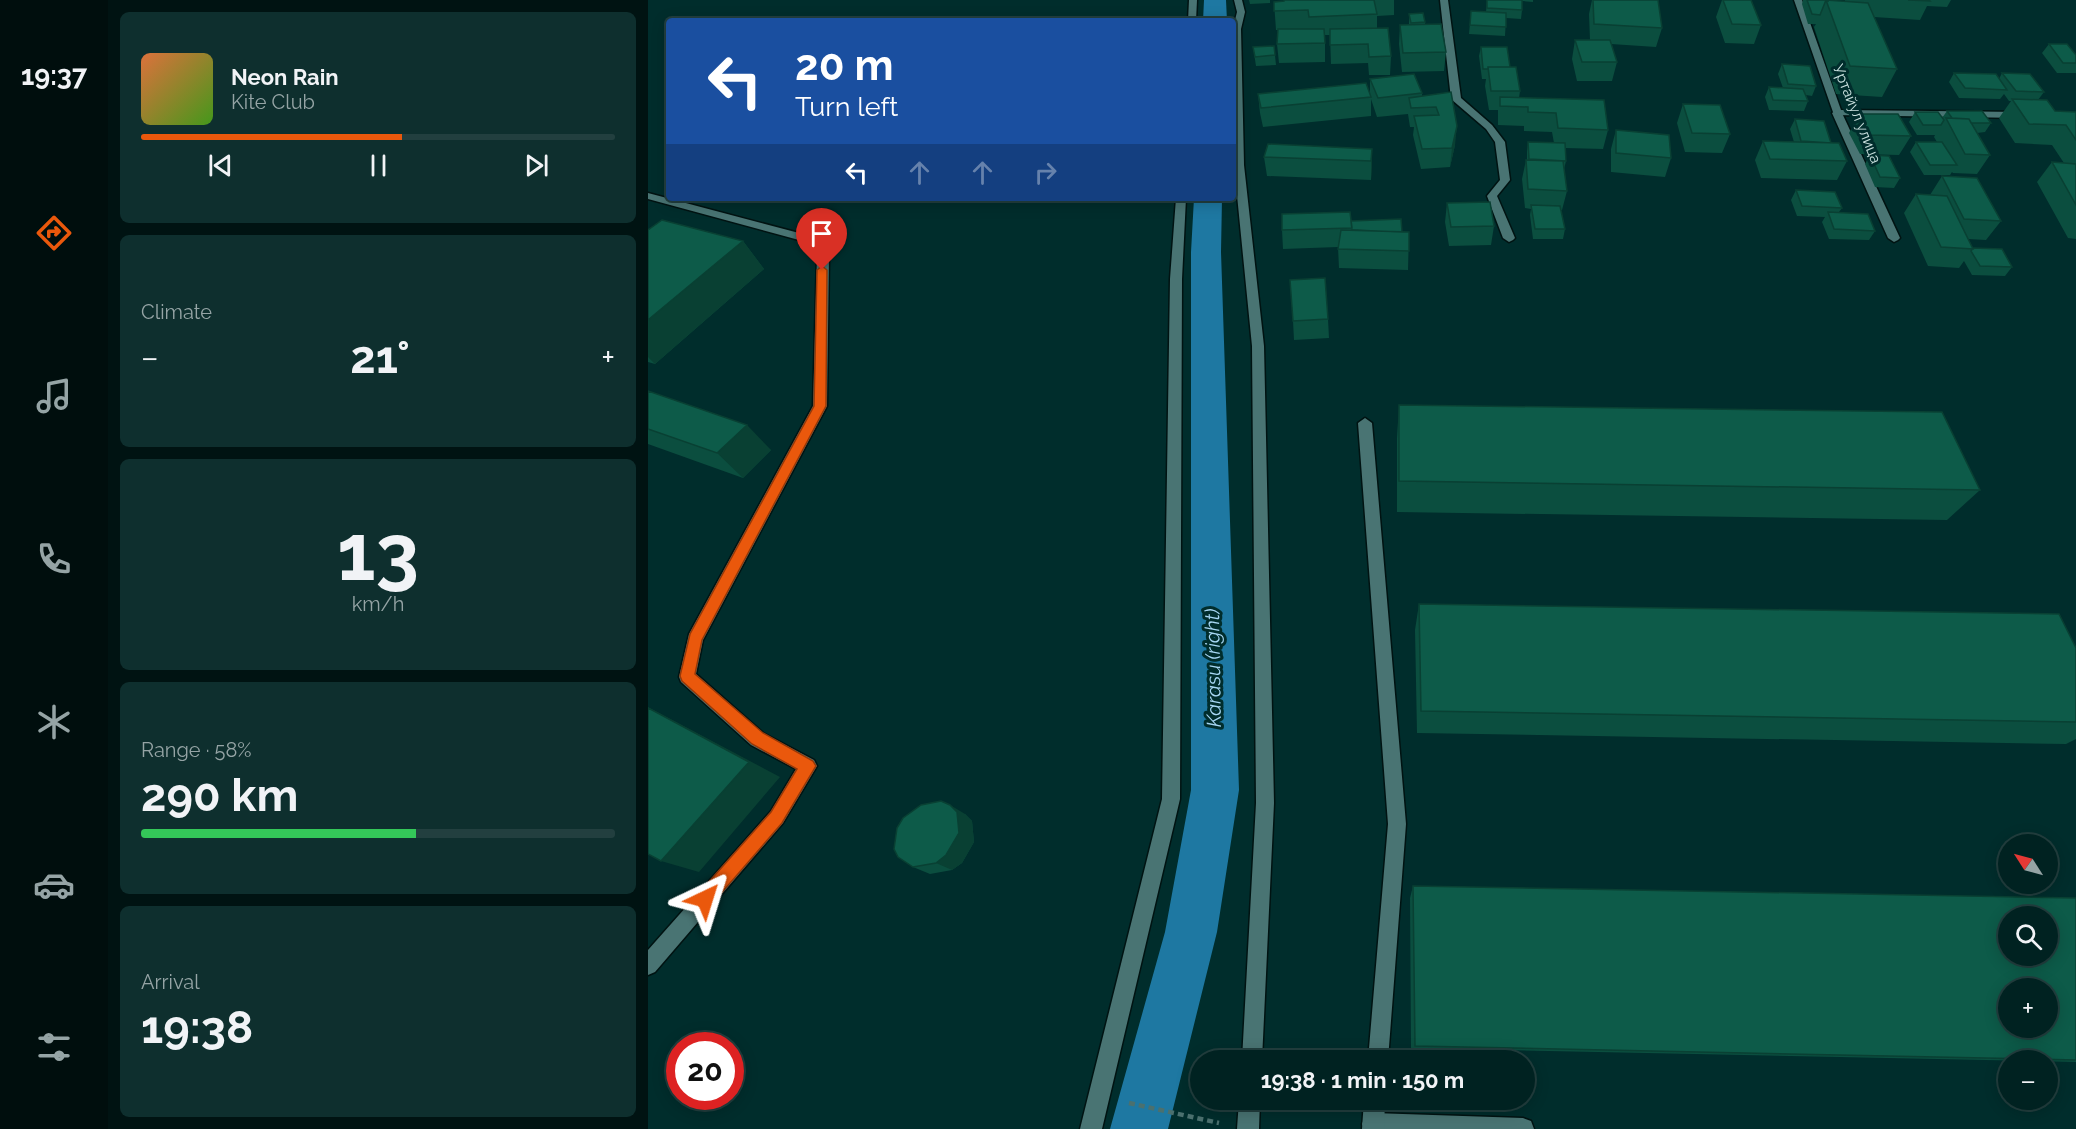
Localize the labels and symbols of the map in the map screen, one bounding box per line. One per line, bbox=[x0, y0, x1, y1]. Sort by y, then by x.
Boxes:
street label: Уртайул улица bbox=[1829, 62, 1885, 166]
pin bbox=[796, 208, 847, 270]
water label: Karasu (right) bbox=[1200, 608, 1226, 728]
north arrow bbox=[1998, 834, 2058, 894]
position arrow bbox=[673, 867, 737, 931]
speed limit sign: 20 bbox=[666, 1032, 744, 1110]

